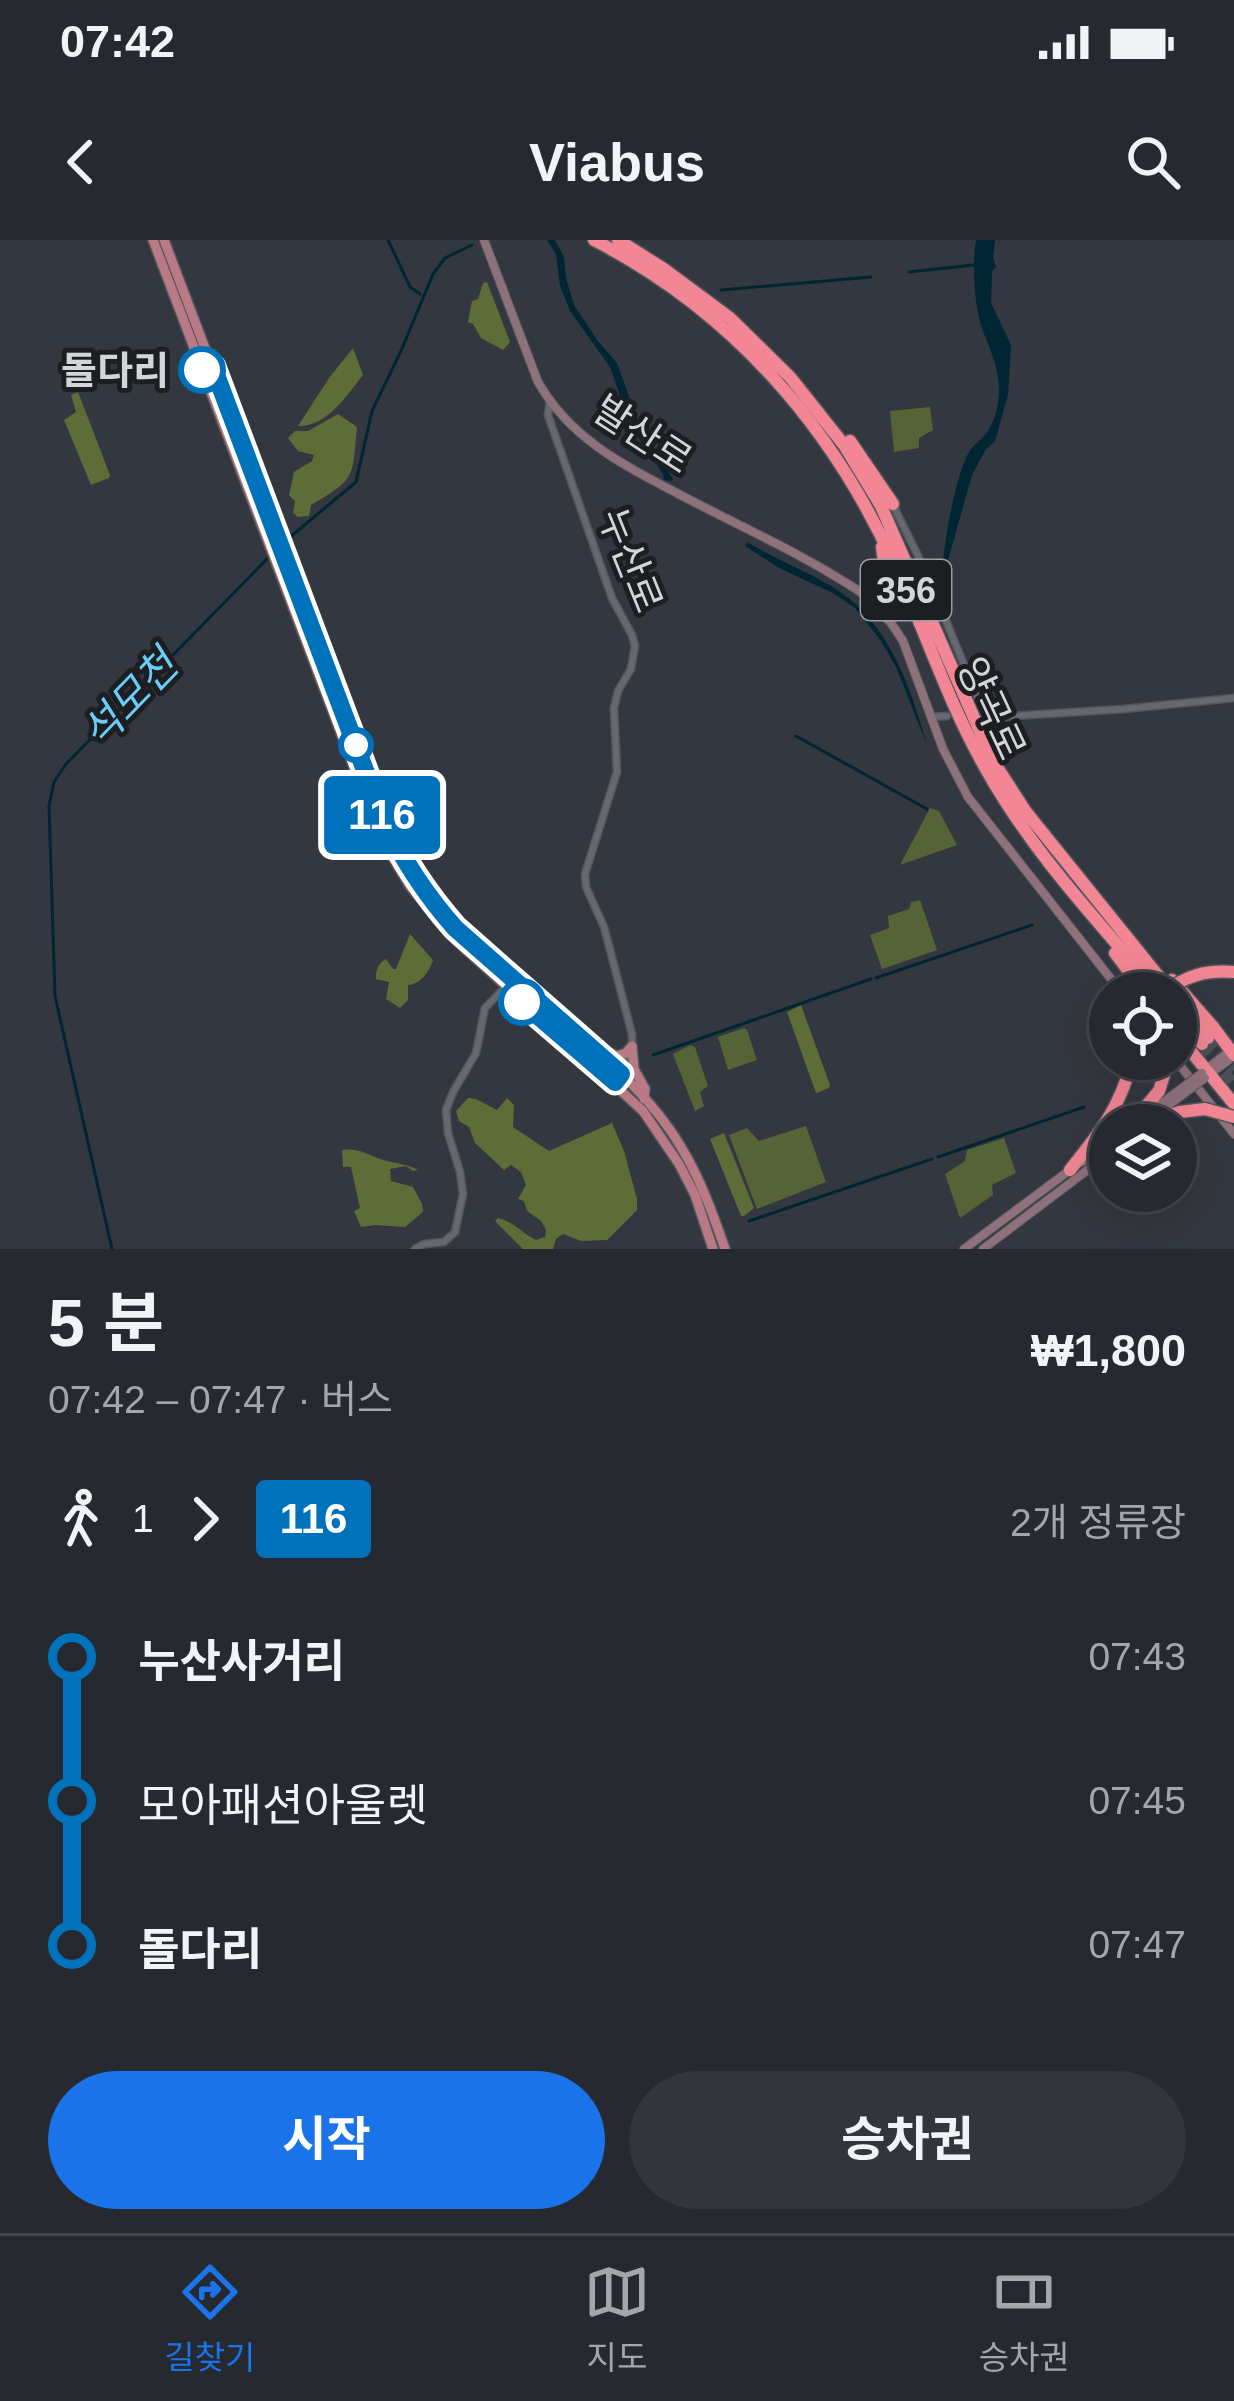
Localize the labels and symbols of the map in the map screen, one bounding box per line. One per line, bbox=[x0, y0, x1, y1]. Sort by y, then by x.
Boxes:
marker: 돌다리 bbox=[180, 348, 224, 392]
place label: 돌다리 bbox=[61, 349, 169, 392]
street label: 발산로 bbox=[586, 387, 700, 482]
street label: 누산로 bbox=[590, 502, 671, 618]
road number: 356 bbox=[861, 560, 951, 620]
water label: 석모천 bbox=[72, 638, 190, 757]
street label: 양곡로 bbox=[949, 650, 1034, 766]
unlabelled marker bbox=[340, 729, 372, 761]
line badge: 116 bbox=[313, 776, 451, 854]
unlabelled marker bbox=[500, 980, 544, 1024]

